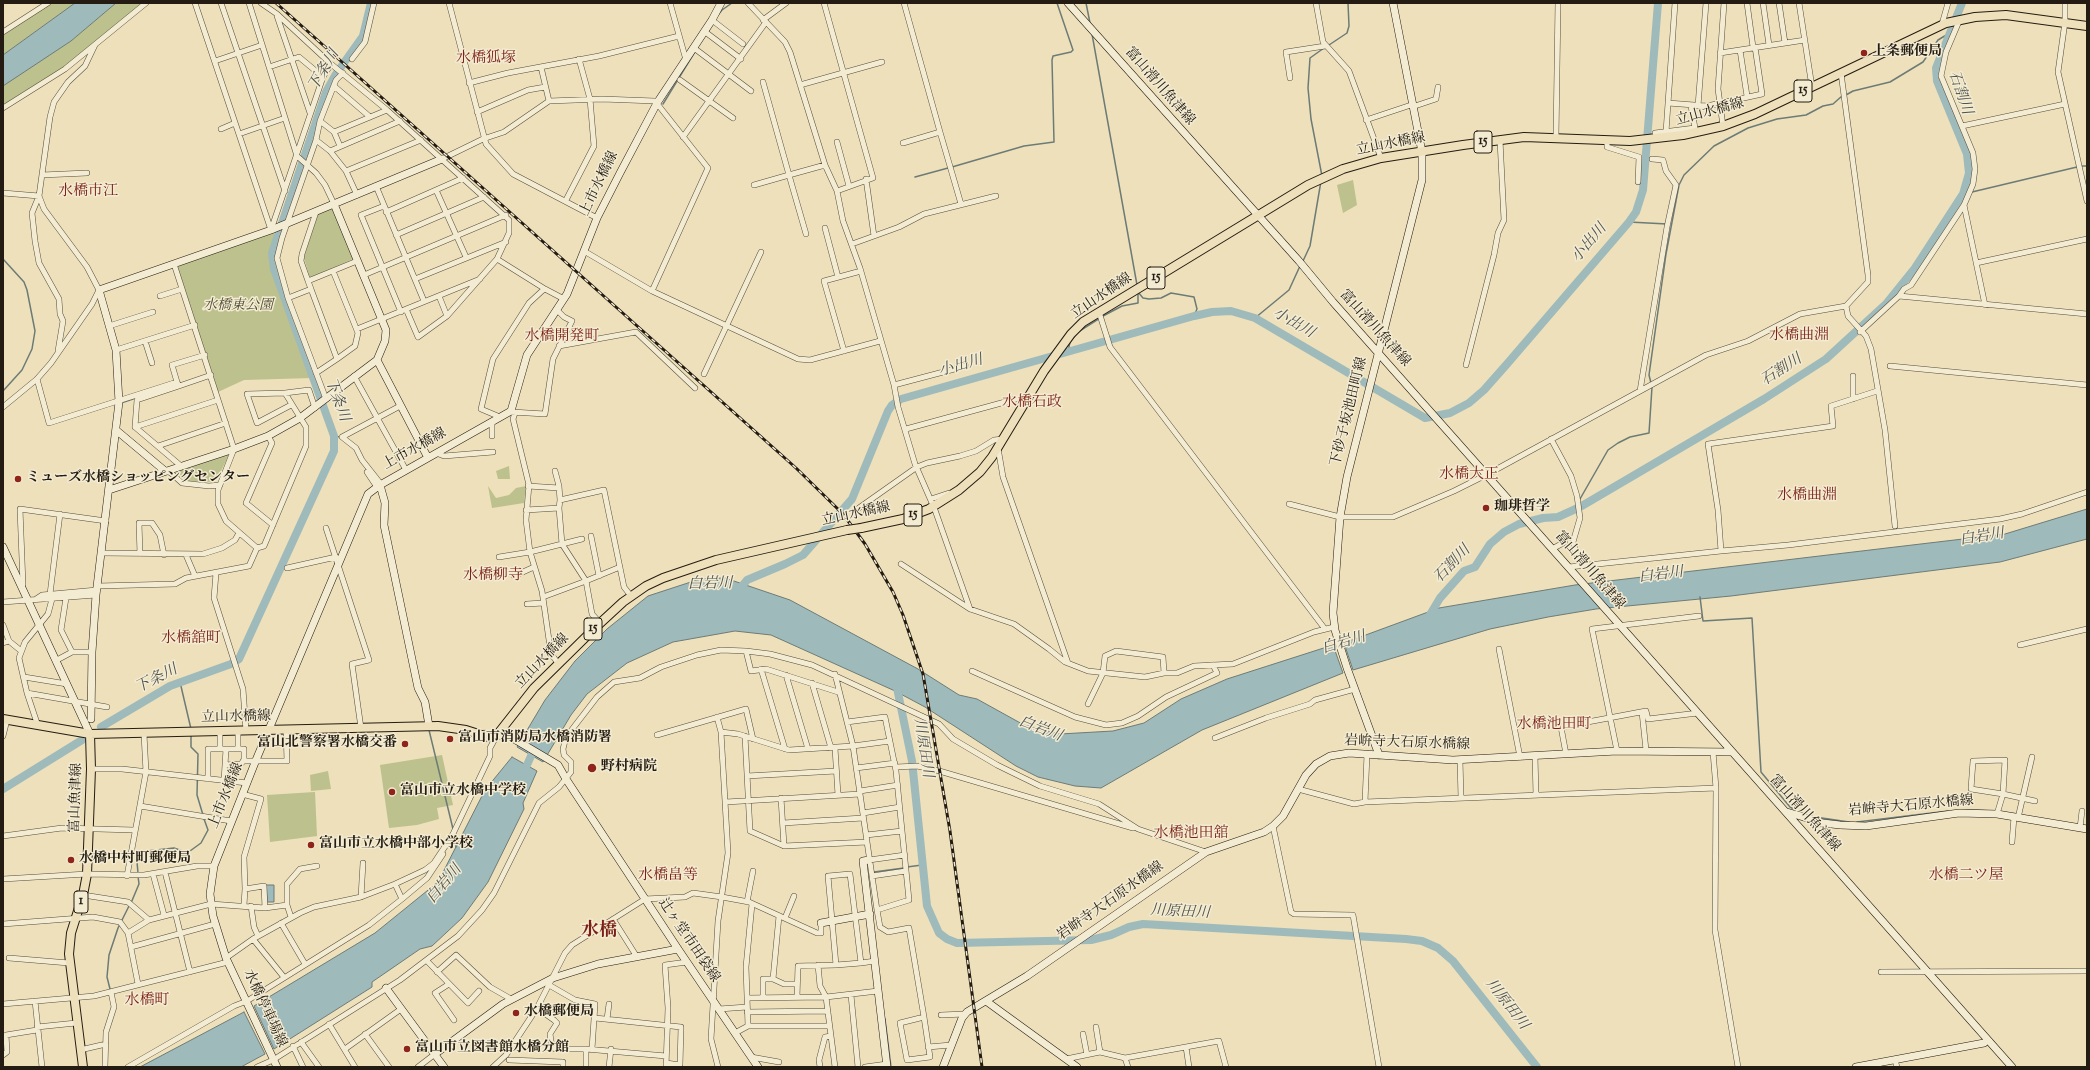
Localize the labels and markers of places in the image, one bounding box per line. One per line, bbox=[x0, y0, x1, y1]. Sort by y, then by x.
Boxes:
place label: 上条郵便局 bbox=[1872, 45, 1942, 61]
marker: 上条郵便局 bbox=[1859, 48, 1869, 58]
place label: ミューズ水橋ショッピングセンター bbox=[26, 471, 250, 487]
marker: ミューズ水橋ショッピングセンター bbox=[13, 474, 23, 484]
place label: 珈琲哲学 bbox=[1494, 500, 1550, 516]
marker: 珈琲哲学 bbox=[1481, 503, 1491, 513]
place label: 富山市消防局水橋消防署 bbox=[458, 731, 612, 747]
marker: 富山市消防局水橋消防署 bbox=[445, 734, 455, 744]
place label: 富山北警察署水橋交番 bbox=[257, 736, 397, 752]
marker: 富山北警察署水橋交番 bbox=[400, 739, 410, 749]
place label: 野村病院 bbox=[601, 760, 657, 776]
marker: 野村病院 bbox=[586, 762, 598, 774]
place label: 富山市立水橋中学校 bbox=[400, 784, 526, 800]
marker: 富山市立水橋中学校 bbox=[387, 787, 397, 797]
place label: 富山市立水橋中部小学校 bbox=[319, 837, 473, 853]
marker: 富山市立水橋中部小学校 bbox=[306, 840, 316, 850]
place label: 水橋中村町郵便局 bbox=[79, 852, 191, 868]
marker: 水橋中村町郵便局 bbox=[66, 855, 76, 865]
place label: 水橋郵便局 bbox=[524, 1005, 594, 1021]
marker: 水橋郵便局 bbox=[511, 1008, 521, 1018]
place label: 富山市立図書館水橋分館 bbox=[415, 1041, 569, 1057]
marker: 富山市立図書館水橋分館 bbox=[402, 1044, 412, 1054]

